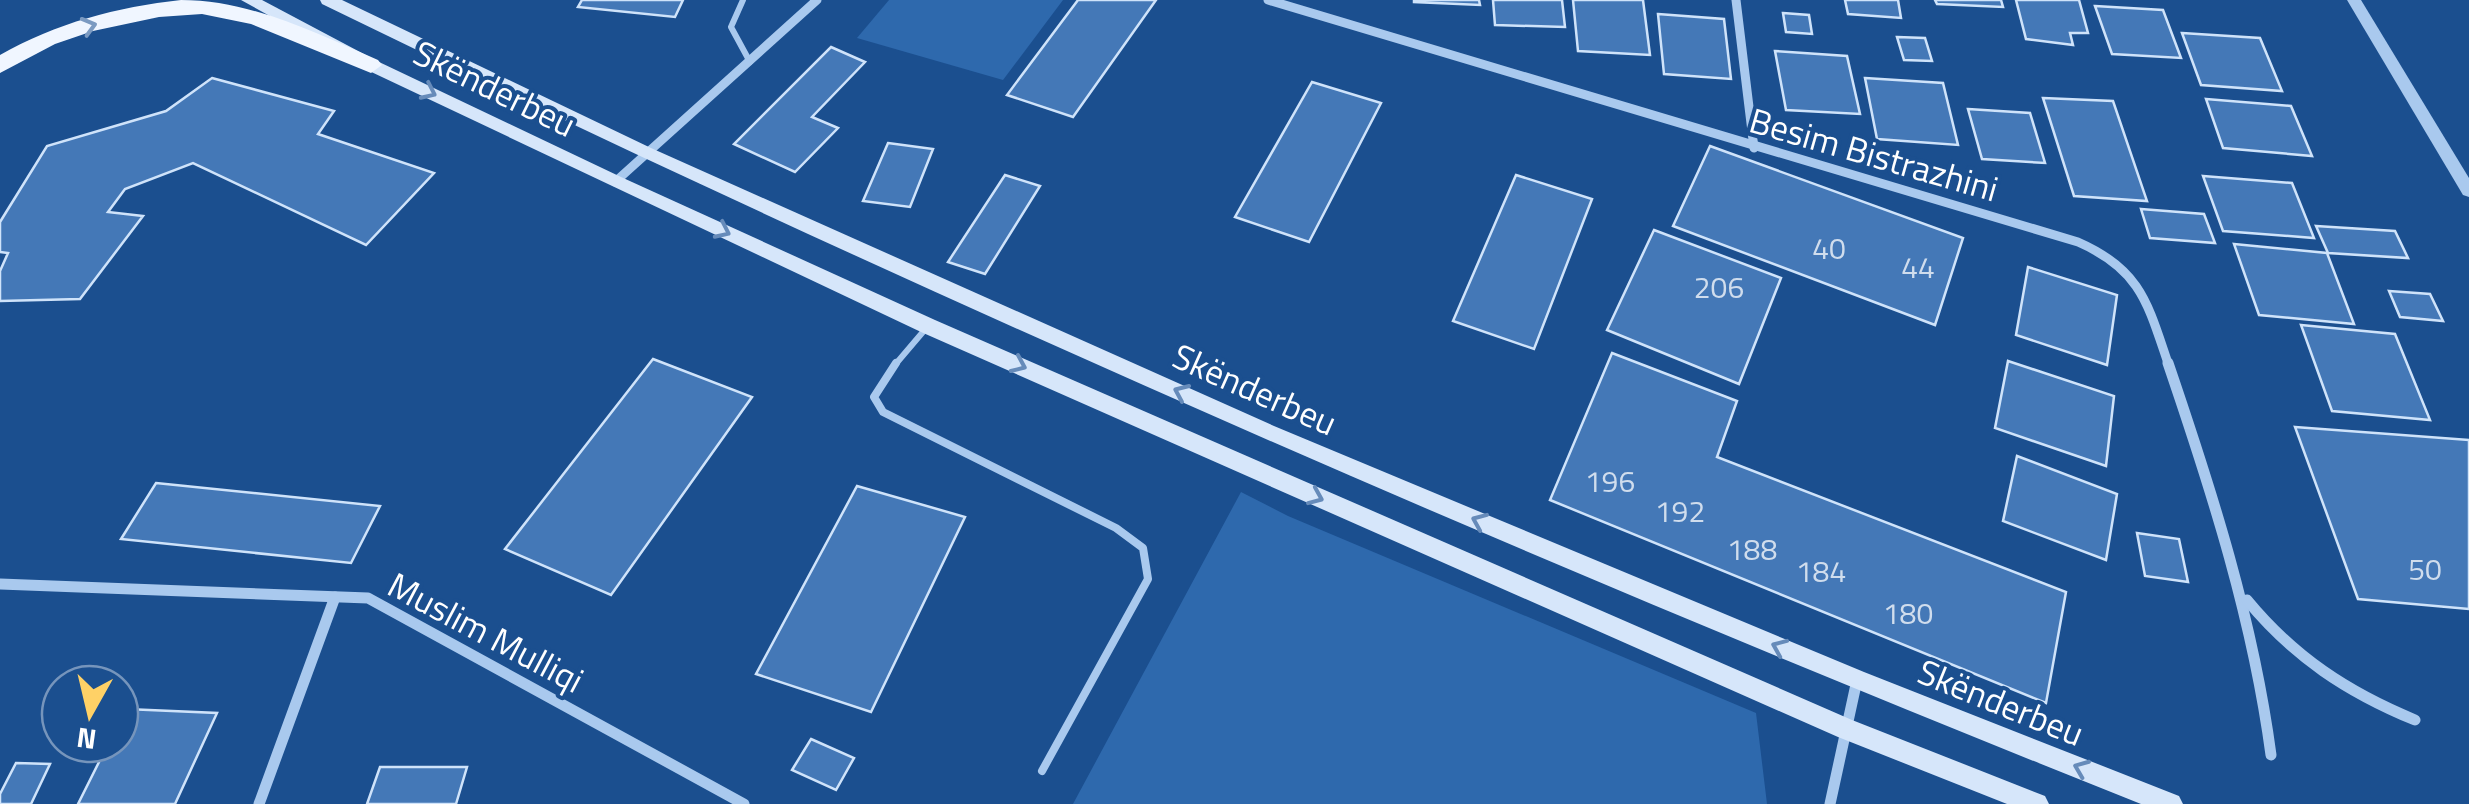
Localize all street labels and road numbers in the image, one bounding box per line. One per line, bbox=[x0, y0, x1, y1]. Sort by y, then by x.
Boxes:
street label: Skënderbeu bbox=[405, 25, 585, 151]
street label: Besim Bistrazhini bbox=[1743, 93, 2005, 215]
street label: Skënderbeu bbox=[1164, 329, 1346, 449]
street label: Muslim Mulliqi bbox=[378, 558, 594, 706]
street label: Skënderbeu bbox=[1910, 644, 2092, 760]

